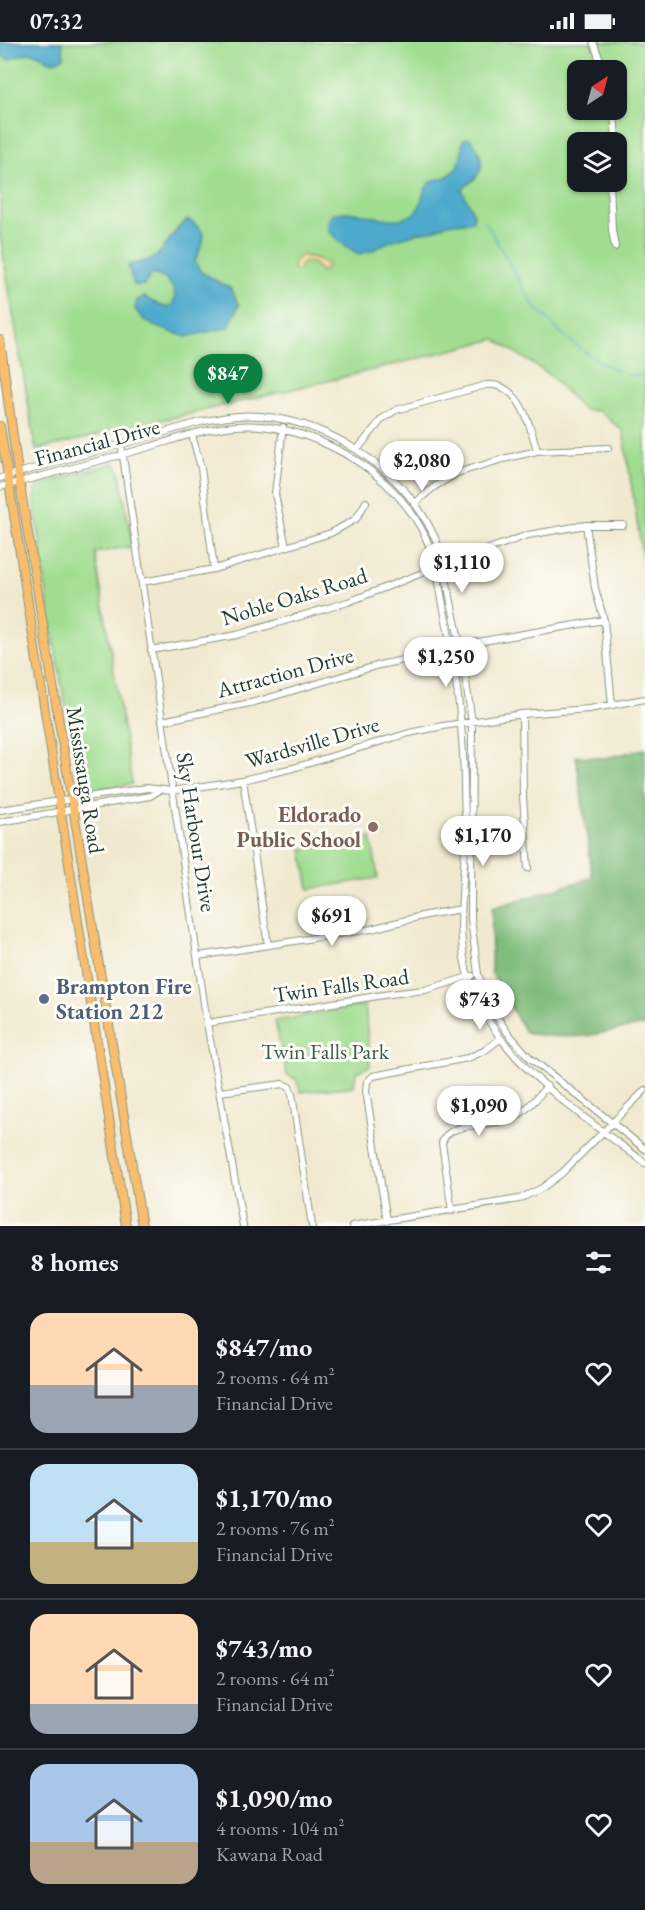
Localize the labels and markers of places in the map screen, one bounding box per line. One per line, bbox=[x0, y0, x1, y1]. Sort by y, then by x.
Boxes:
pin: $847 bbox=[192, 354, 264, 405]
pin: $2,080 bbox=[373, 441, 471, 492]
pin: $1,110 bbox=[413, 543, 511, 594]
pin: $1,250 bbox=[397, 637, 495, 688]
place label: Eldorado Public School bbox=[237, 800, 361, 854]
pin: $1,170 bbox=[434, 816, 532, 867]
marker: Eldorado Public School bbox=[366, 820, 380, 834]
pin: $691 bbox=[296, 896, 368, 947]
place label: Brampton Fire Station 212 bbox=[56, 972, 192, 1026]
pin: $743 bbox=[444, 980, 516, 1031]
marker: Brampton Fire Station 212 bbox=[37, 992, 51, 1006]
pin: $1,090 bbox=[430, 1086, 528, 1137]

